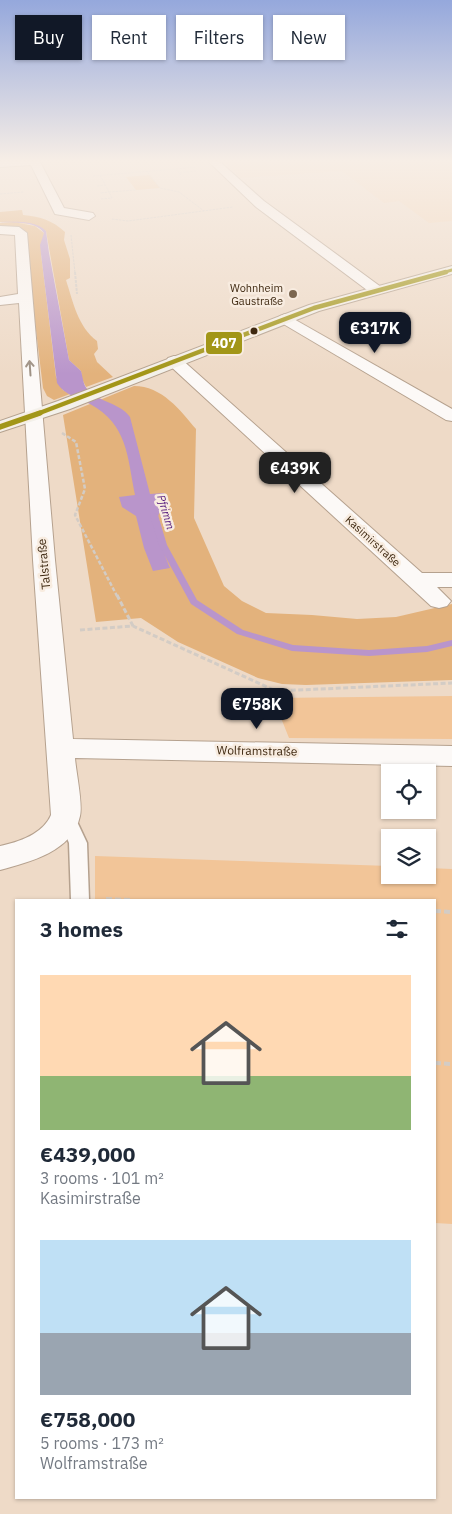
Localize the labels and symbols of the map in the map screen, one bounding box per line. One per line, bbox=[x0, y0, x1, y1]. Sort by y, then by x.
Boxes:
place label: Wohnheim Gaustraße bbox=[230, 281, 283, 308]
marker: Wohnheim Gaustraße bbox=[287, 288, 299, 300]
pin: €317K bbox=[340, 312, 410, 354]
unlabelled marker bbox=[249, 326, 259, 336]
line badge: 407 bbox=[205, 331, 243, 355]
text: 407 bbox=[211, 334, 237, 352]
one-way arrow bbox=[25, 361, 34, 377]
pin: €439K bbox=[260, 452, 330, 494]
water label: Pfrimm bbox=[154, 493, 178, 531]
street label: Kasimirstraße bbox=[343, 513, 403, 569]
street label: Talstraße bbox=[34, 538, 53, 590]
pin: €758K bbox=[222, 688, 292, 730]
street label: Wolframstraße bbox=[217, 742, 298, 759]

